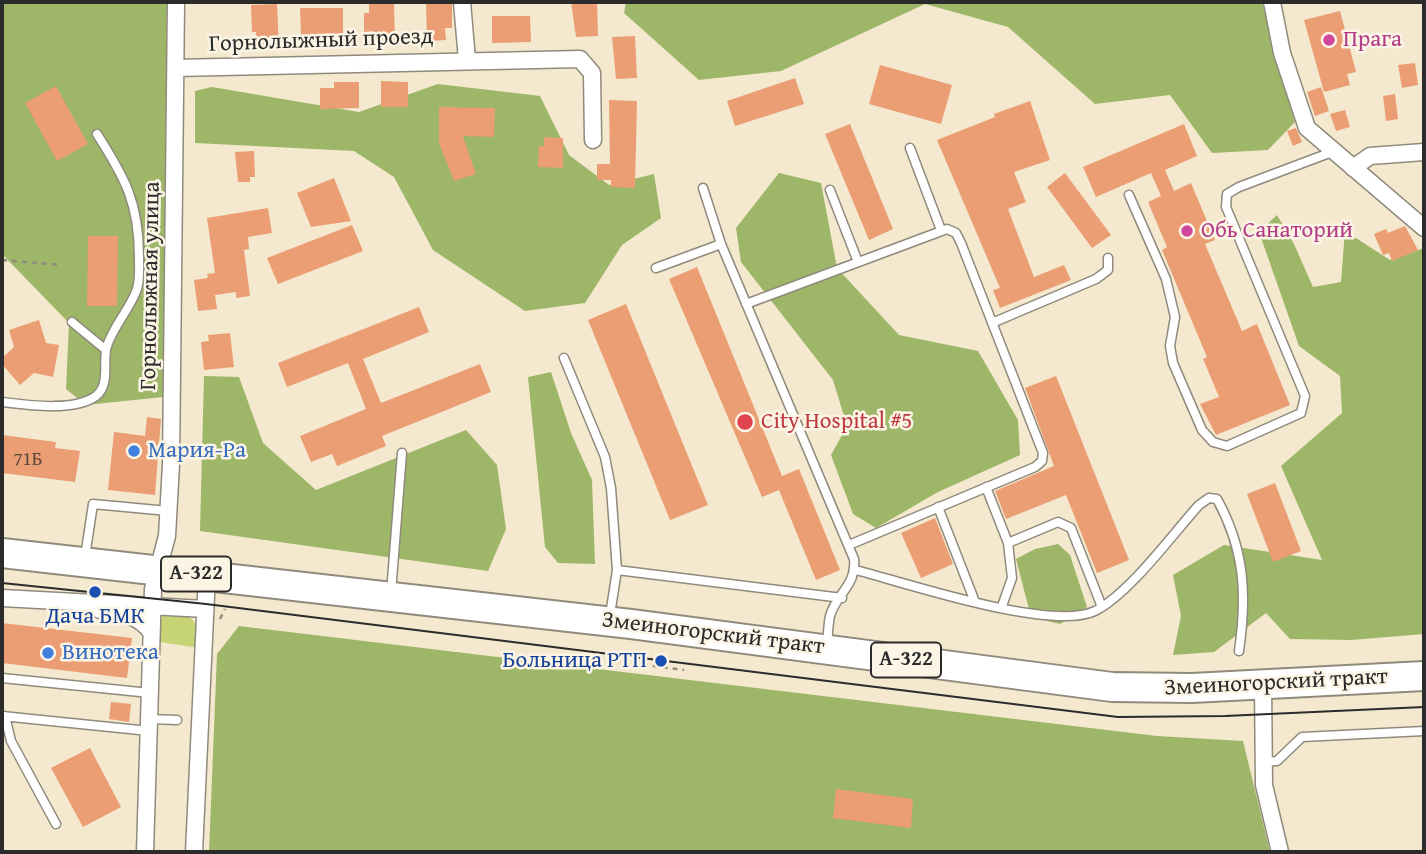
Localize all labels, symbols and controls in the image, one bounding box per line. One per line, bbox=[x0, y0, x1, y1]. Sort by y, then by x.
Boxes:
street label: Горнолыжный проезд bbox=[208, 23, 434, 59]
place label: Прага bbox=[1343, 26, 1402, 54]
marker: Прага bbox=[1321, 32, 1337, 48]
street label: Горнолыжная улица bbox=[135, 181, 167, 391]
place label: Обь Санаторий bbox=[1201, 217, 1353, 245]
marker: Обь Санаторий bbox=[1179, 223, 1195, 239]
place label: City Hospital #5 bbox=[761, 408, 912, 436]
marker: City Hospital #5 bbox=[735, 412, 755, 432]
place label: Мария-Ра bbox=[148, 437, 246, 465]
marker: Мария-Ра bbox=[126, 443, 142, 459]
house number: 71Б bbox=[13, 449, 43, 471]
road number: А-322 bbox=[161, 556, 231, 592]
marker: Дача БМК bbox=[87, 584, 103, 600]
place label: Дача БМК bbox=[45, 603, 145, 631]
street label: Змеиногорский тракт bbox=[600, 607, 826, 661]
place label: Винотека bbox=[62, 639, 159, 667]
road number: А-322 bbox=[871, 642, 941, 678]
marker: Винотека bbox=[40, 645, 56, 661]
place label: Больница РТП bbox=[503, 647, 647, 675]
marker: Больница РТП bbox=[653, 653, 669, 669]
street label: Змеиногорский тракт bbox=[1163, 663, 1389, 703]

